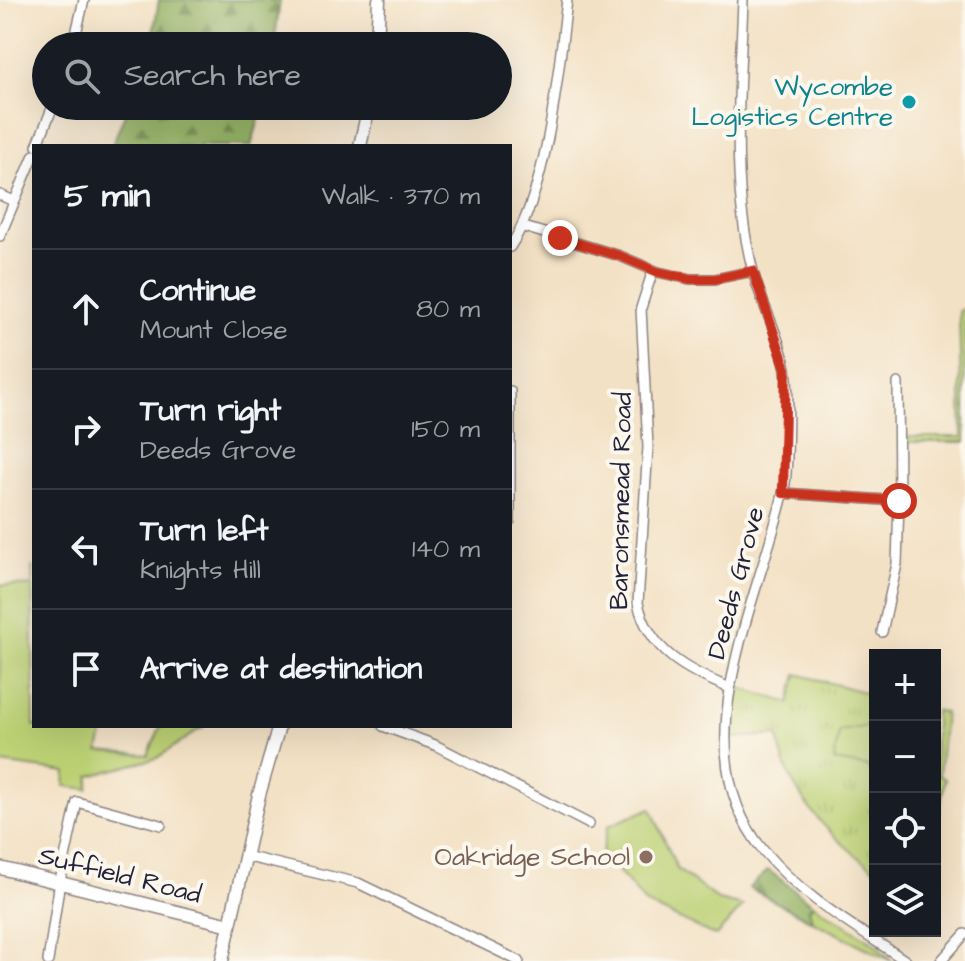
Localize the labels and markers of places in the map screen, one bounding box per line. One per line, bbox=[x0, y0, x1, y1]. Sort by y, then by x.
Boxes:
place label: Wycombe Logistics Centre bbox=[691, 69, 893, 137]
marker: Wycombe Logistics Centre bbox=[900, 93, 918, 111]
place label: Oakridge School bbox=[435, 839, 630, 877]
marker: Oakridge School bbox=[637, 848, 655, 866]

